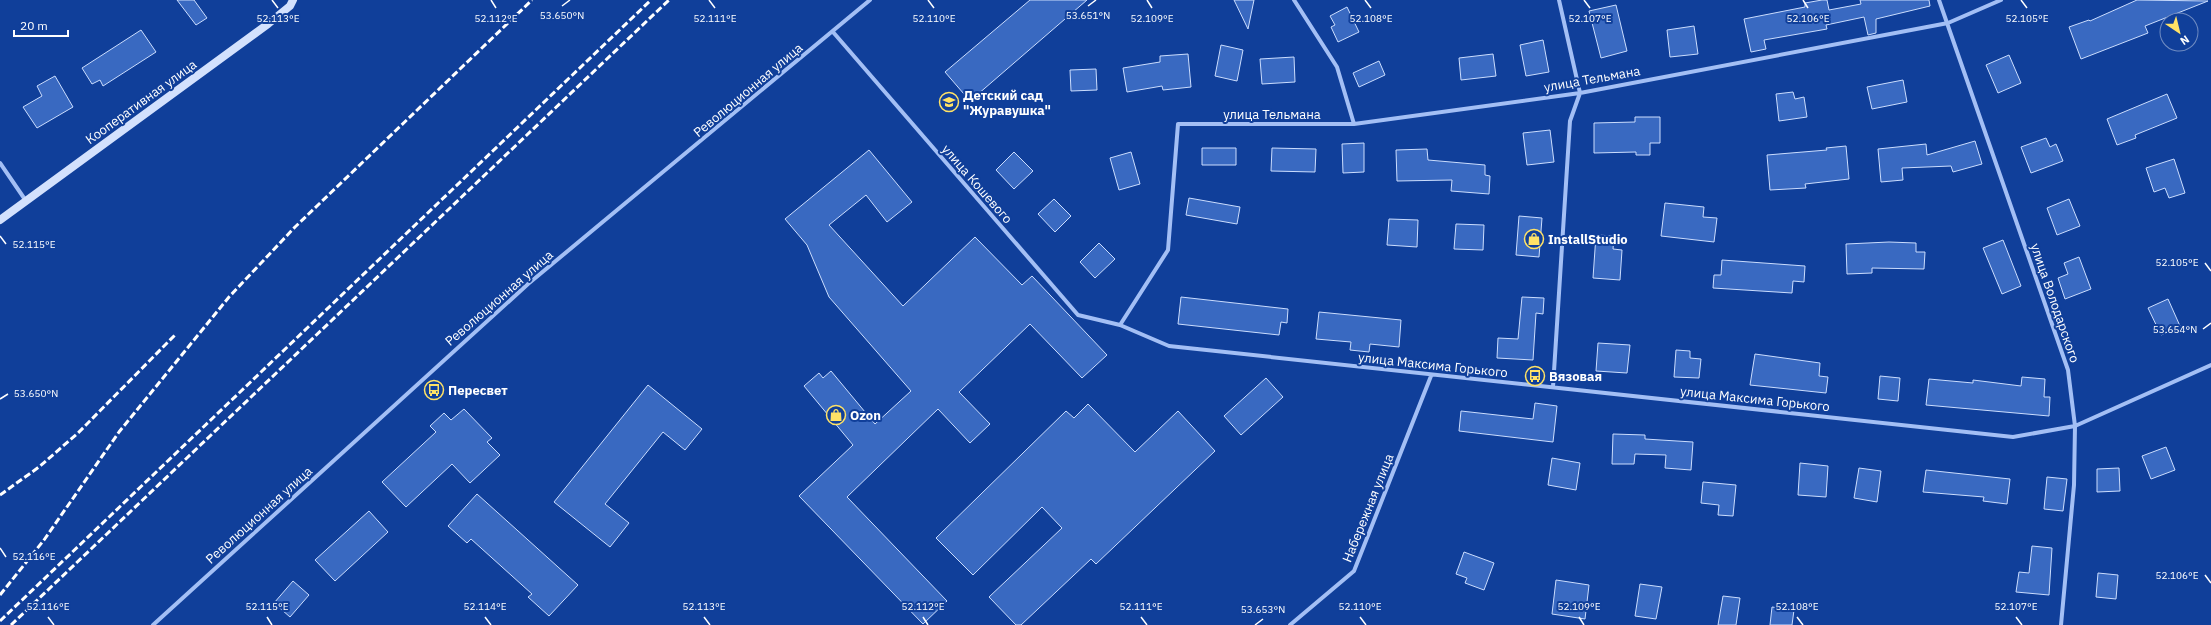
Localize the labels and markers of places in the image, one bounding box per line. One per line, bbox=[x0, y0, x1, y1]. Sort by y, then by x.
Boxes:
place label: Детский сад "Журавушка" bbox=[963, 87, 1051, 119]
school or university icon: Детский сад "Журавушка" bbox=[938, 91, 960, 113]
shop icon: InstallStudio bbox=[1523, 228, 1545, 250]
place label: InstallStudio bbox=[1548, 231, 1628, 248]
bus stop icon: Вязовая bbox=[1524, 365, 1546, 387]
place label: Вязовая bbox=[1549, 368, 1602, 385]
bus stop icon: Пересвет bbox=[423, 379, 445, 401]
place label: Пересвет bbox=[448, 382, 508, 399]
shop icon: Ozon bbox=[825, 404, 847, 426]
place label: Ozon bbox=[850, 407, 881, 424]

